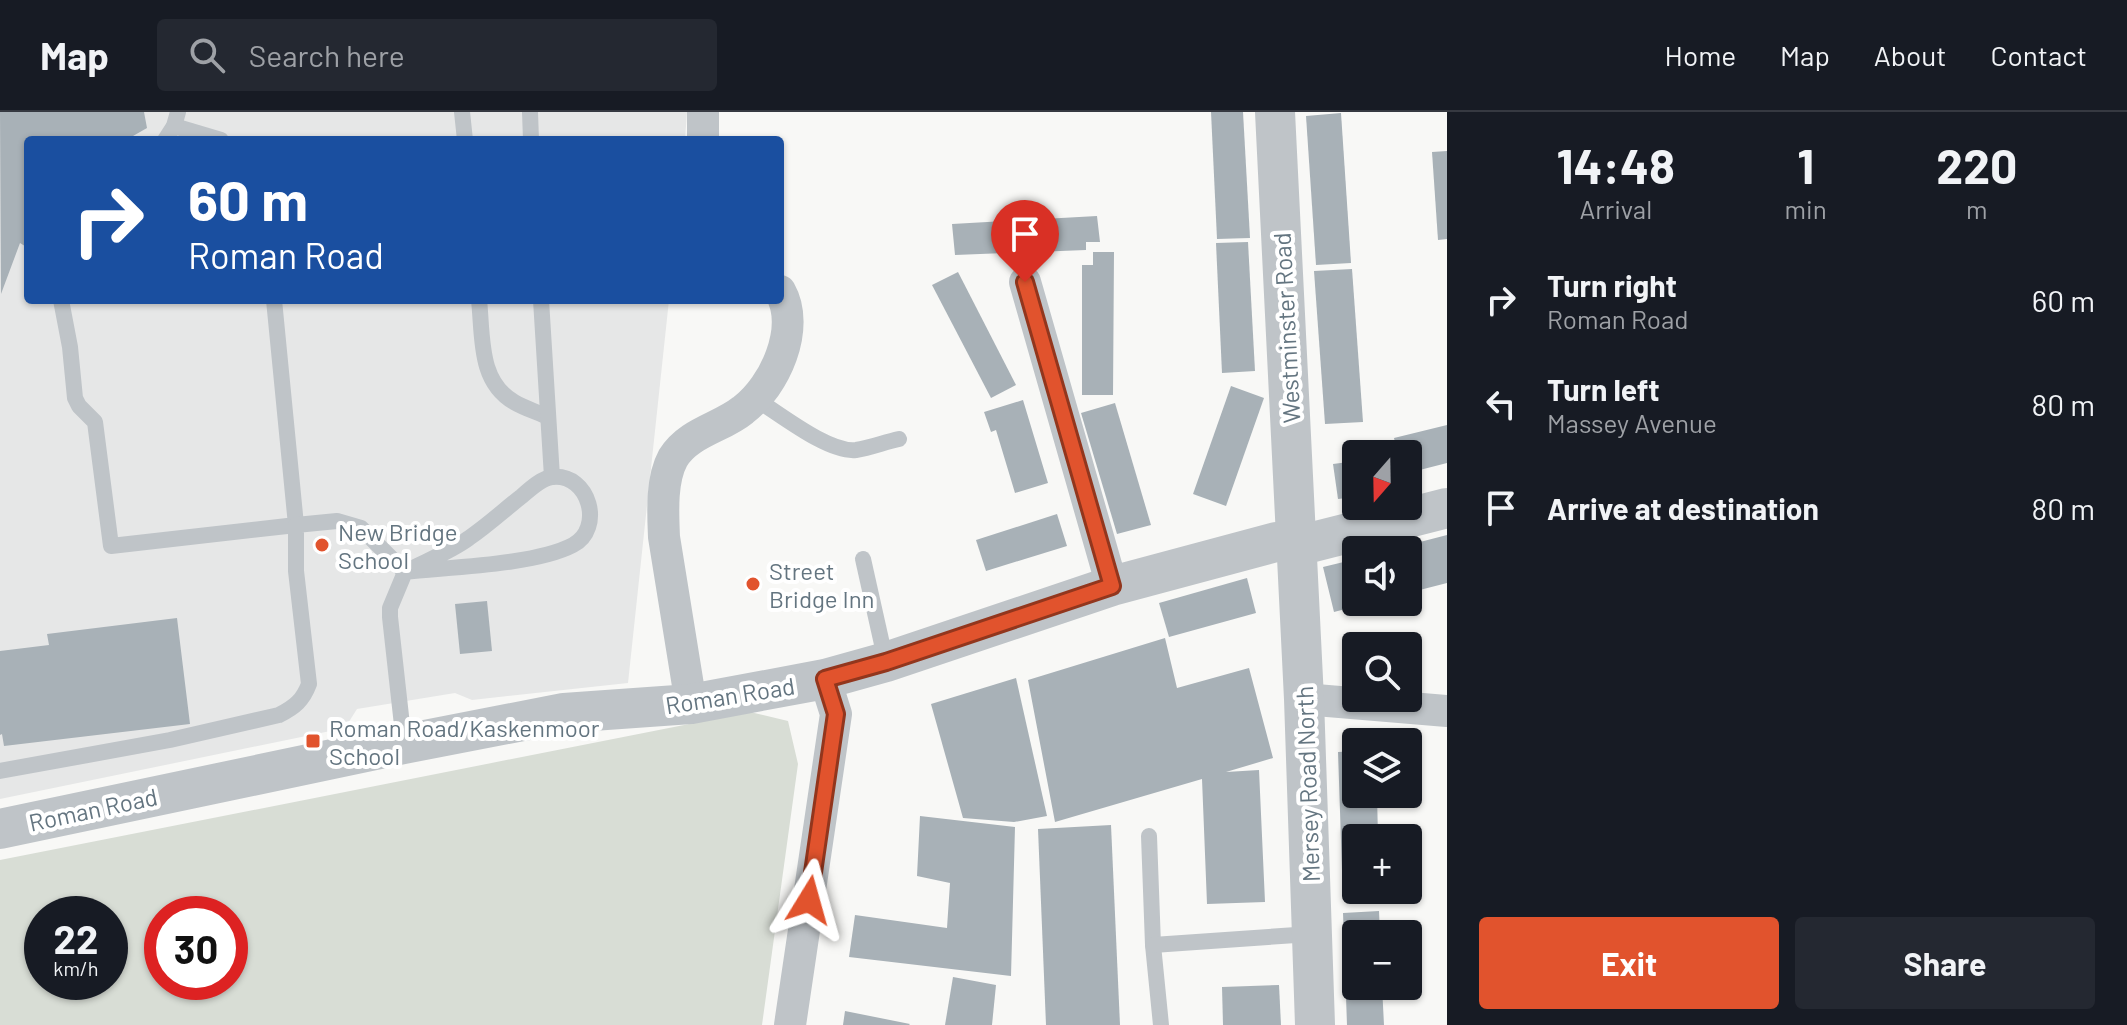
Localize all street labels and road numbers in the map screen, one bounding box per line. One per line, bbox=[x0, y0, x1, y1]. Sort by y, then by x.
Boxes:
street label: Westminster Road bbox=[1267, 232, 1305, 424]
street label: Roman Road bbox=[663, 670, 797, 720]
street label: Mersey Road North bbox=[1289, 685, 1325, 883]
street label: Roman Road bbox=[26, 781, 160, 837]

